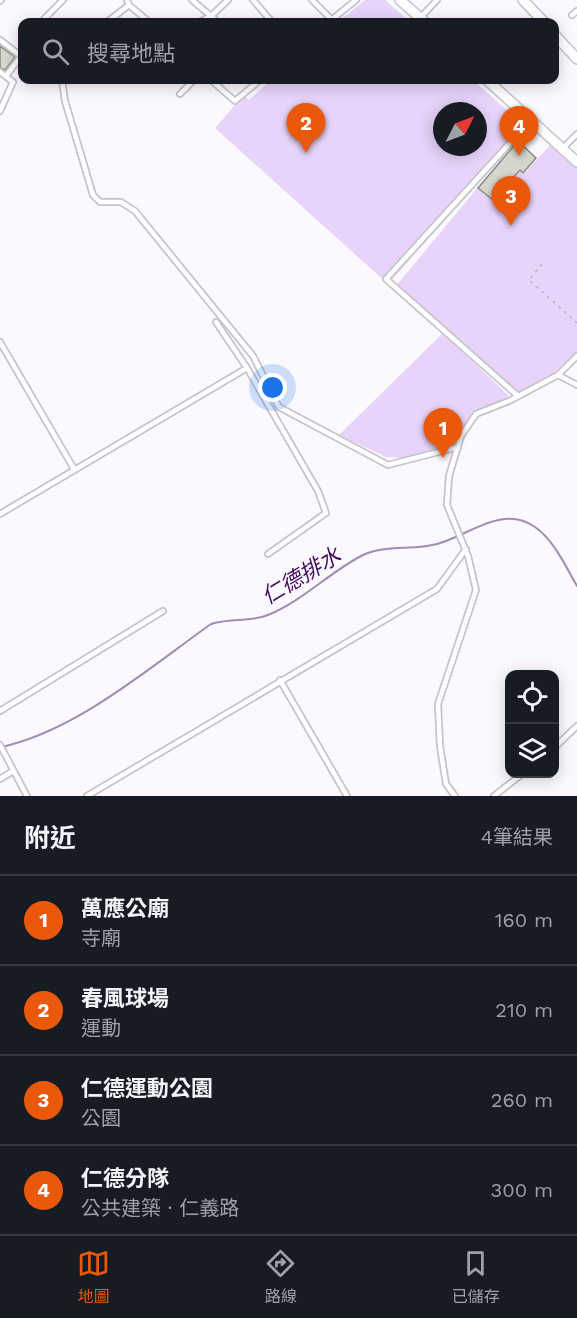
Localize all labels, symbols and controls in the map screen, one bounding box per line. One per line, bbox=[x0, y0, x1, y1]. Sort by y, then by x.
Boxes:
search box bbox=[18, 18, 559, 84]
icon: search bbox=[39, 35, 72, 68]
text: 搜尋地點 bbox=[87, 41, 175, 66]
north arrow bbox=[433, 102, 487, 156]
pin: 2 bbox=[286, 104, 326, 153]
pin: 4 bbox=[500, 106, 538, 156]
pin: 3 bbox=[492, 176, 530, 226]
your location bbox=[258, 373, 287, 402]
pin: 1 bbox=[424, 408, 462, 458]
water label: 仁德排水 bbox=[257, 542, 346, 609]
map controls bbox=[505, 670, 559, 778]
button: locate bbox=[505, 670, 559, 724]
button: layers bbox=[505, 724, 559, 778]
text: 附近 bbox=[24, 823, 76, 853]
text: 4筆結果 bbox=[481, 825, 553, 849]
text: 萬應公廟 bbox=[81, 896, 169, 921]
text: 1 bbox=[39, 908, 48, 932]
text: 160 m bbox=[495, 908, 553, 932]
text: 寺廟 bbox=[81, 926, 121, 950]
text: 春風球場 bbox=[81, 986, 169, 1011]
text: 2 bbox=[38, 998, 49, 1022]
text: 210 m bbox=[495, 998, 553, 1022]
text: 運動 bbox=[81, 1016, 121, 1040]
text: 仁德運動公園 bbox=[81, 1076, 213, 1101]
text: 3 bbox=[38, 1088, 49, 1112]
text: 260 m bbox=[491, 1088, 553, 1112]
text: 公園 bbox=[81, 1106, 121, 1130]
text: 仁德分隊 bbox=[81, 1166, 169, 1191]
text: 4 bbox=[37, 1178, 50, 1202]
text: 300 m bbox=[491, 1178, 553, 1202]
text: 公共建築 · 仁義路 bbox=[81, 1196, 239, 1220]
tab: 地圖 bbox=[77, 1247, 110, 1307]
tab: 路線 bbox=[264, 1247, 297, 1307]
tab: 已儲存 bbox=[452, 1247, 500, 1307]

